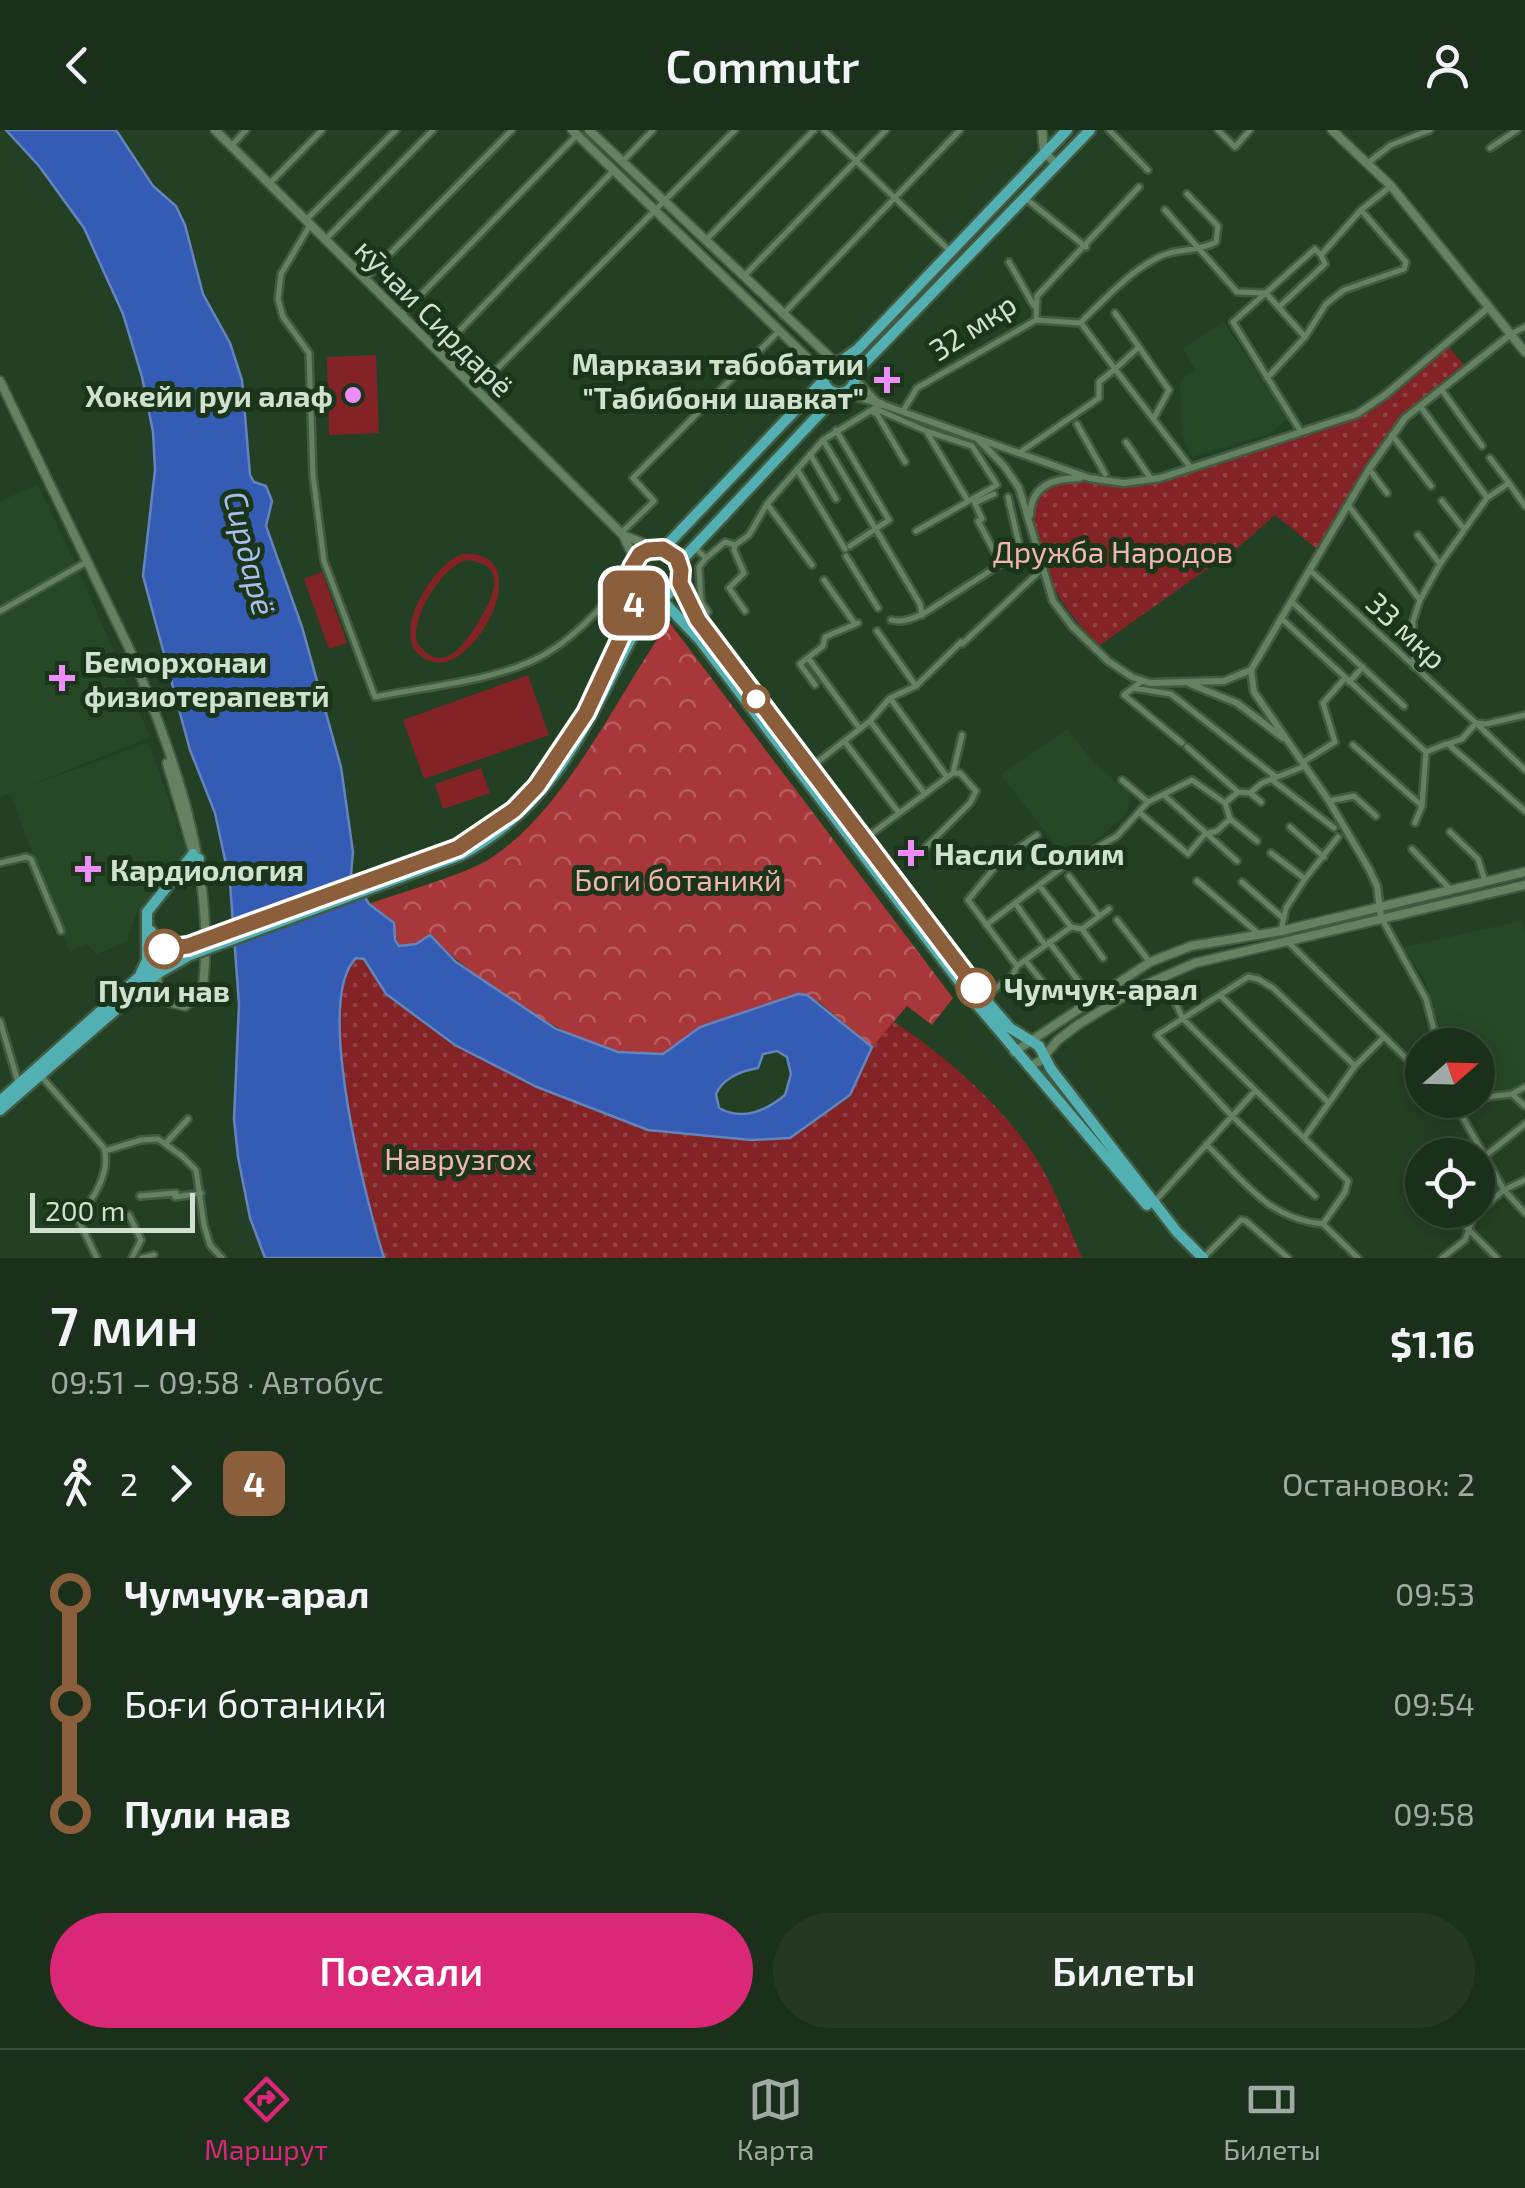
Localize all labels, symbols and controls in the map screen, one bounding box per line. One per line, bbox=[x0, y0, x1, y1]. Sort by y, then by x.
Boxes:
icon: back bbox=[50, 38, 105, 93]
text: Commutr bbox=[665, 38, 860, 92]
icon: person bbox=[1420, 38, 1475, 93]
street label: кӯчаи Сирдарё bbox=[348, 230, 522, 404]
street label: 32 мкр bbox=[922, 285, 1022, 367]
place label: Маркази табобатии "Табибони шавкат" bbox=[572, 345, 864, 415]
marker: Маркази табобатии "Табибони шавкат" bbox=[874, 367, 900, 393]
place label: Хокейи руи алаф bbox=[85, 377, 333, 414]
marker: Хокейи руи алаф bbox=[342, 384, 364, 406]
water label: Сирдарё bbox=[217, 487, 285, 619]
park label: Дружба Народов bbox=[993, 533, 1233, 570]
line badge: 4 bbox=[602, 570, 666, 636]
text: 4 bbox=[623, 582, 645, 624]
street label: 33 мкр bbox=[1360, 584, 1454, 676]
place label: Беморхонаи физиотерапевтӣ bbox=[84, 643, 330, 713]
marker: Беморхонаи физиотерапевтӣ bbox=[49, 665, 75, 691]
unlabelled marker bbox=[743, 686, 769, 712]
place label: Насли Солим bbox=[934, 835, 1125, 871]
marker: Насли Солим bbox=[898, 840, 924, 866]
place label: Кардиология bbox=[110, 851, 304, 887]
marker: Кардиология bbox=[75, 856, 101, 882]
park label: Боги ботаникй bbox=[574, 861, 782, 897]
marker: Пули нав bbox=[145, 930, 183, 968]
marker: Чумчук-арал bbox=[957, 969, 995, 1007]
place label: Чумчук-арал bbox=[1004, 970, 1198, 1007]
place label: Пули нав bbox=[98, 972, 230, 1009]
north arrow bbox=[1405, 1028, 1495, 1118]
map controls bbox=[1405, 1028, 1495, 1228]
button: locate bbox=[1405, 1138, 1495, 1228]
park label: Наврузгох bbox=[384, 1140, 532, 1177]
scale bar bbox=[30, 1188, 195, 1232]
text: 200 m bbox=[45, 1193, 125, 1227]
text: 7 мин bbox=[50, 1291, 199, 1357]
text: $1.16 bbox=[1390, 1320, 1475, 1366]
text: 09:51 – 09:58 · Автобус bbox=[50, 1362, 384, 1400]
icon: walk bbox=[50, 1456, 105, 1511]
icon: forward bbox=[153, 1456, 208, 1511]
text: 4 bbox=[243, 1462, 265, 1504]
text: 2 bbox=[120, 1464, 138, 1502]
text: Остановок: 2 bbox=[1282, 1464, 1475, 1502]
text: Чумчук-арал bbox=[124, 1570, 370, 1616]
text: 09:53 bbox=[1395, 1574, 1475, 1612]
text: Боғи ботаникӣ bbox=[124, 1680, 387, 1726]
text: 09:54 bbox=[1393, 1684, 1475, 1722]
text: Пули нав bbox=[124, 1790, 291, 1836]
text: 09:58 bbox=[1393, 1794, 1475, 1832]
button: Поехали bbox=[50, 1913, 753, 2028]
button: Билеты bbox=[773, 1913, 1475, 2028]
tab: Маршрут bbox=[204, 2072, 328, 2166]
tab: Карта bbox=[737, 2072, 815, 2166]
tab: Билеты bbox=[1223, 2072, 1321, 2166]

